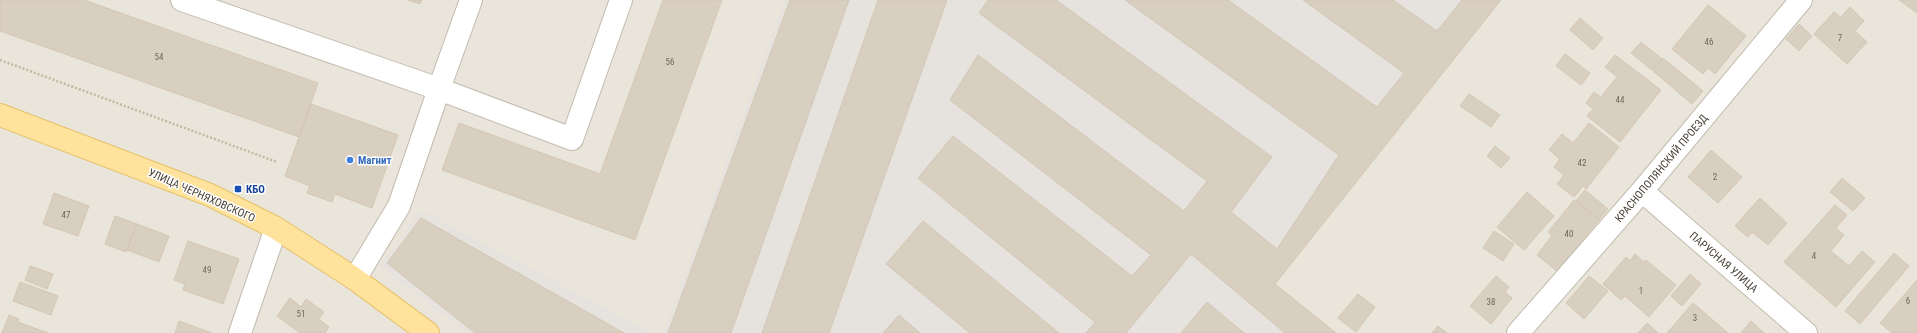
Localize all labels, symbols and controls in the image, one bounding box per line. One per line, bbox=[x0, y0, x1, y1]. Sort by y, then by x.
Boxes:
house number: 7 bbox=[1838, 33, 1843, 43]
house number: 46 bbox=[1705, 37, 1713, 47]
house number: 54 bbox=[155, 52, 164, 62]
house number: 56 bbox=[666, 57, 674, 67]
house number: 44 bbox=[1616, 95, 1625, 105]
street label: КРАСНОПОЛЯНСКИЙ ПРОЕЗД bbox=[1612, 112, 1710, 225]
place label: Магнит bbox=[358, 154, 392, 167]
marker: Магнит bbox=[345, 155, 355, 165]
house number: 42 bbox=[1578, 158, 1587, 168]
street label: УЛИЦА ЧЕРНЯХОВСКОГО bbox=[146, 166, 257, 225]
house number: 2 bbox=[1713, 172, 1718, 182]
place label: КБО bbox=[246, 183, 265, 196]
marker: КБО bbox=[233, 184, 243, 194]
house number: 47 bbox=[62, 210, 71, 220]
house number: 40 bbox=[1565, 229, 1573, 239]
street label: ПАРУСНАЯ УЛИЦА bbox=[1687, 229, 1761, 296]
house number: 4 bbox=[1812, 251, 1817, 261]
house number: 49 bbox=[203, 265, 211, 275]
house number: 1 bbox=[1639, 286, 1643, 296]
house number: 6 bbox=[1906, 296, 1910, 306]
house number: 38 bbox=[1487, 297, 1495, 307]
house number: 51 bbox=[297, 309, 305, 319]
house number: 3 bbox=[1693, 313, 1697, 323]

